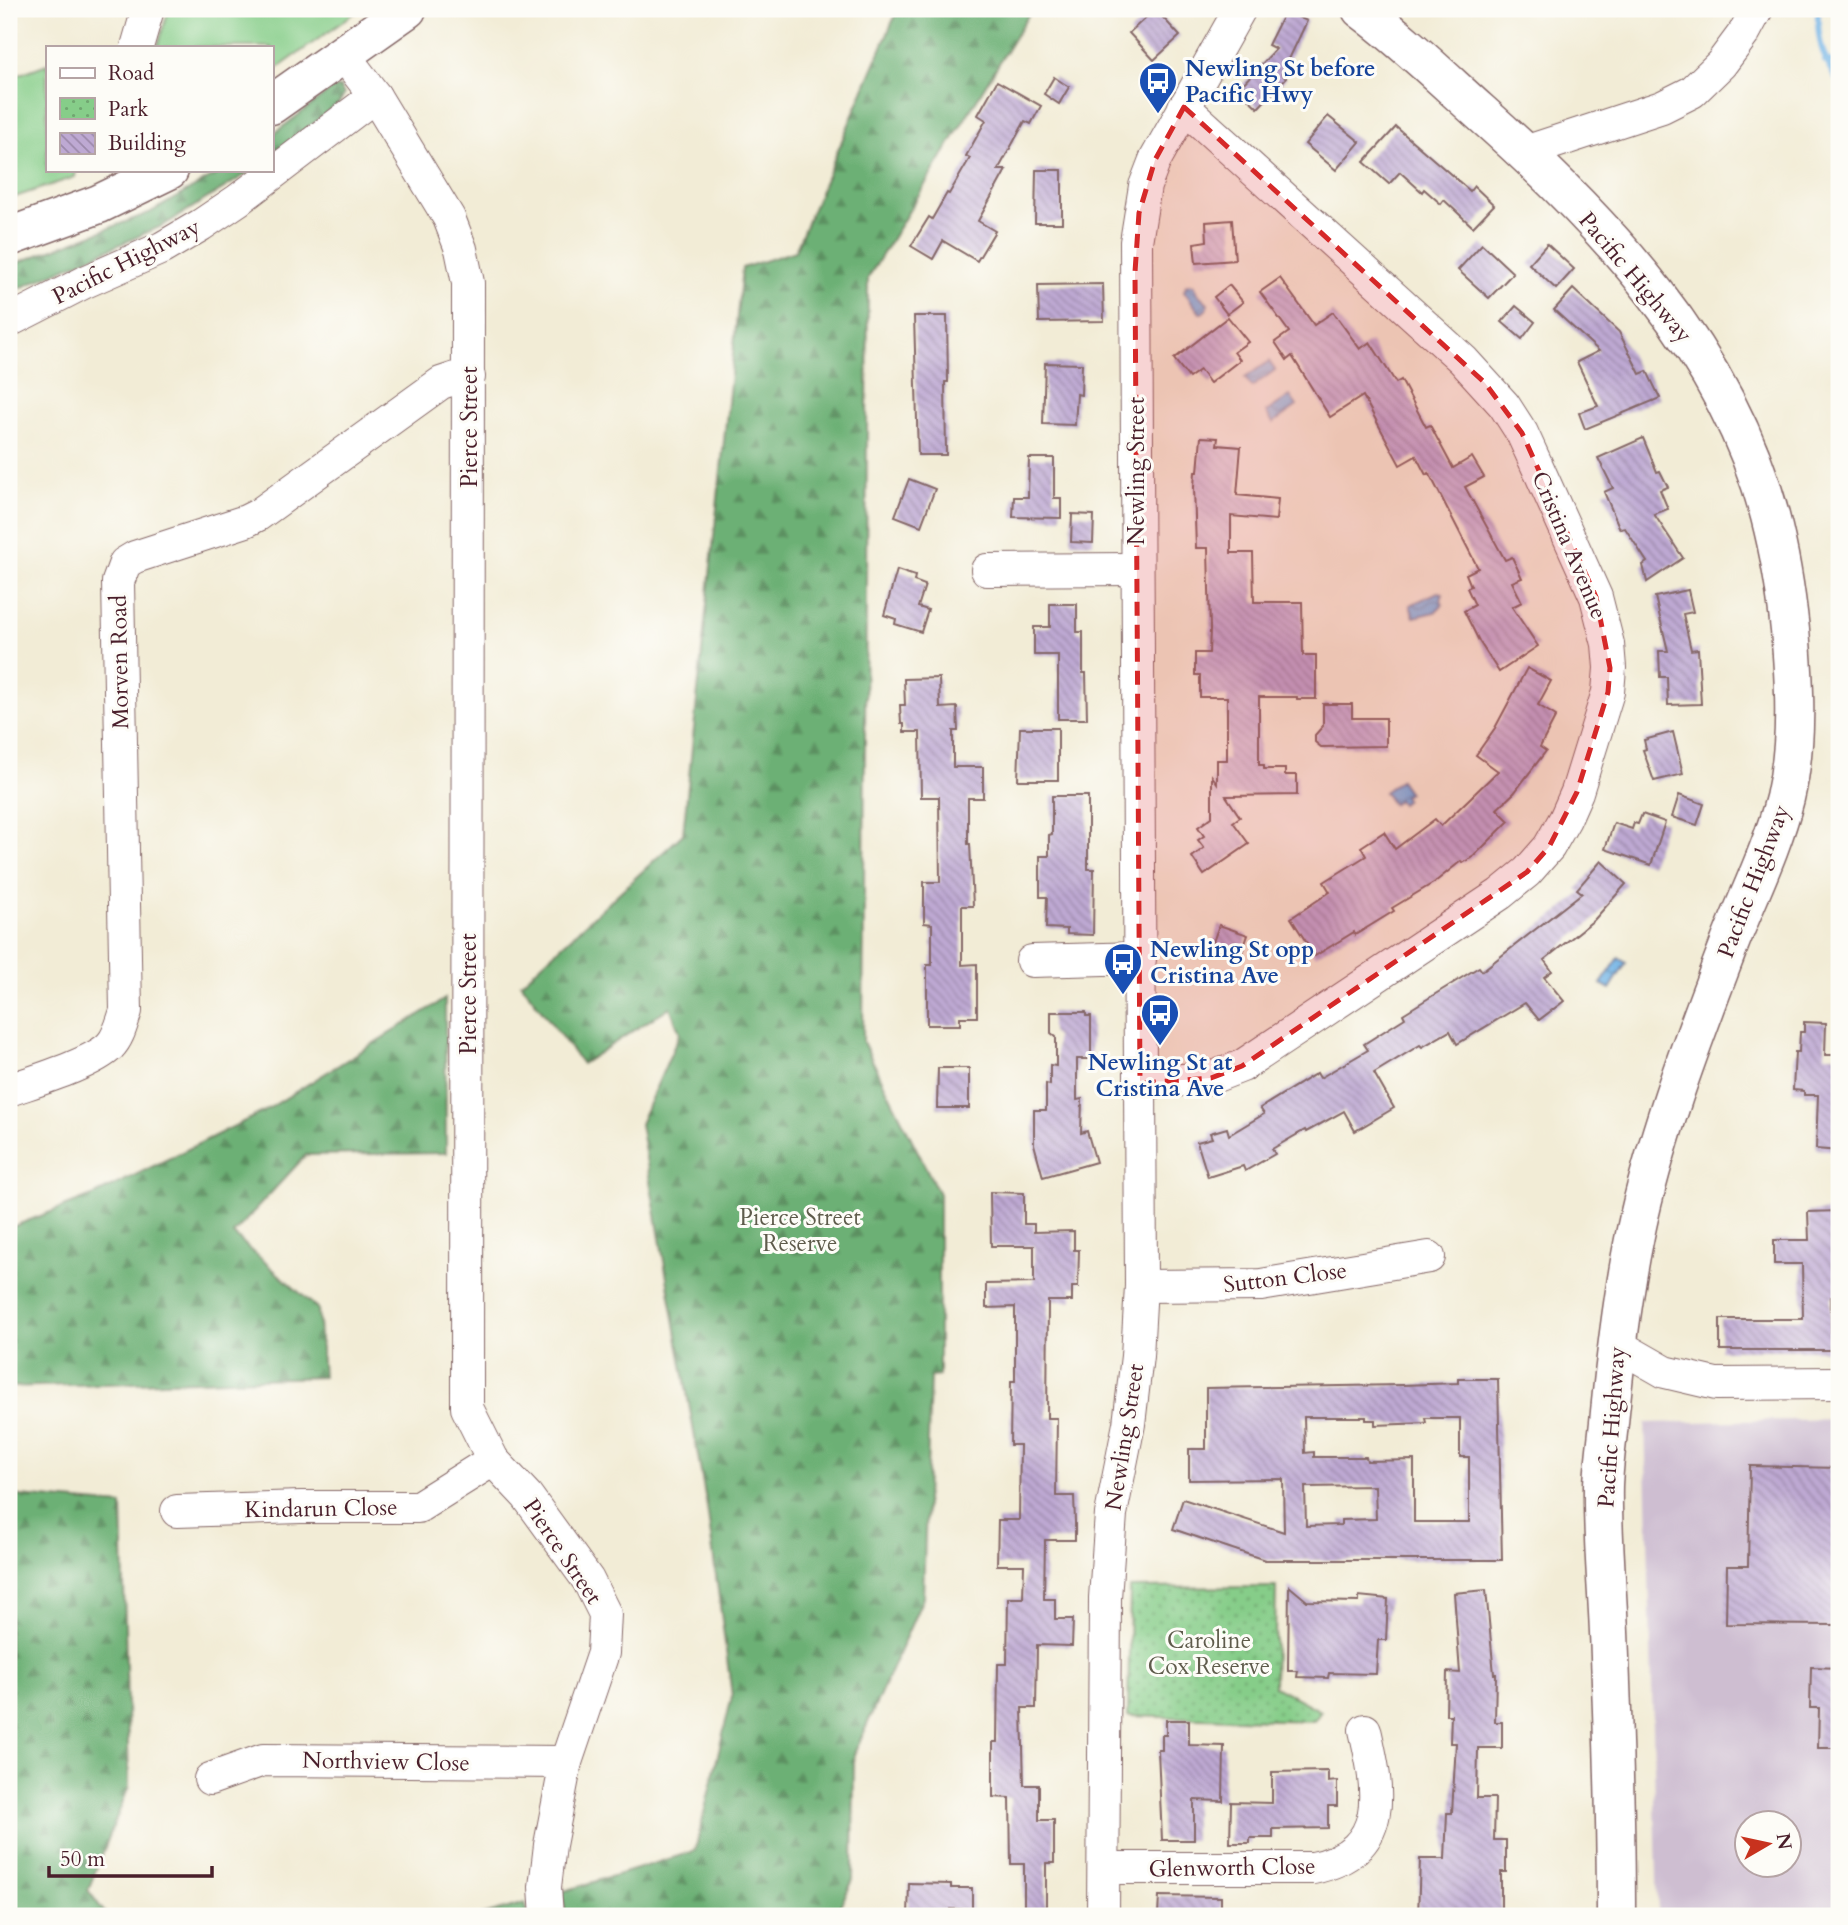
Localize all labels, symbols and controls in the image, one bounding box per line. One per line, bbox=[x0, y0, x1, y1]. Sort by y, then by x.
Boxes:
legend bbox=[46, 46, 273, 172]
place label: Newling St before Pacific Hwy bbox=[1185, 53, 1375, 110]
text: Road bbox=[108, 59, 154, 88]
bus stop icon: Newling St before Pacific Hwy bbox=[1137, 60, 1179, 115]
text: Park bbox=[108, 95, 149, 124]
text: Building bbox=[108, 129, 186, 158]
street label: Pacific Highway bbox=[1572, 205, 1700, 349]
street label: Pacific Highway bbox=[47, 211, 205, 312]
street label: Pierce Street bbox=[454, 366, 485, 488]
street label: Newling Street bbox=[1121, 397, 1152, 545]
street label: Cristina Avenue bbox=[1524, 467, 1615, 624]
street label: Morven Road bbox=[103, 594, 136, 729]
street label: Pacific Highway bbox=[1710, 800, 1797, 962]
street label: Pierce Street bbox=[453, 933, 484, 1055]
place label: Newling St opp Cristina Ave bbox=[1150, 934, 1314, 991]
bus stop icon: Newling St opp Cristina Ave bbox=[1102, 941, 1144, 996]
bus stop icon: Newling St at Cristina Ave bbox=[1139, 992, 1181, 1047]
place label: Newling St at Cristina Ave bbox=[1088, 1047, 1232, 1104]
park label: Pierce Street Reserve bbox=[739, 1202, 861, 1259]
street label: Sutton Close bbox=[1221, 1255, 1349, 1300]
street label: Pacific Highway bbox=[1590, 1345, 1633, 1509]
street label: Newling Street bbox=[1098, 1361, 1151, 1513]
street label: Kindarun Close bbox=[244, 1492, 398, 1525]
street label: Pierce Street bbox=[516, 1492, 609, 1610]
park label: Caroline Cox Reserve bbox=[1148, 1625, 1270, 1682]
street label: Northview Close bbox=[302, 1745, 470, 1778]
north arrow bbox=[1732, 1810, 1802, 1880]
text: N bbox=[1770, 1831, 1798, 1852]
scale bar bbox=[49, 1834, 212, 1878]
text: 50 m bbox=[60, 1845, 105, 1874]
street label: Glenworth Close bbox=[1148, 1851, 1316, 1884]

